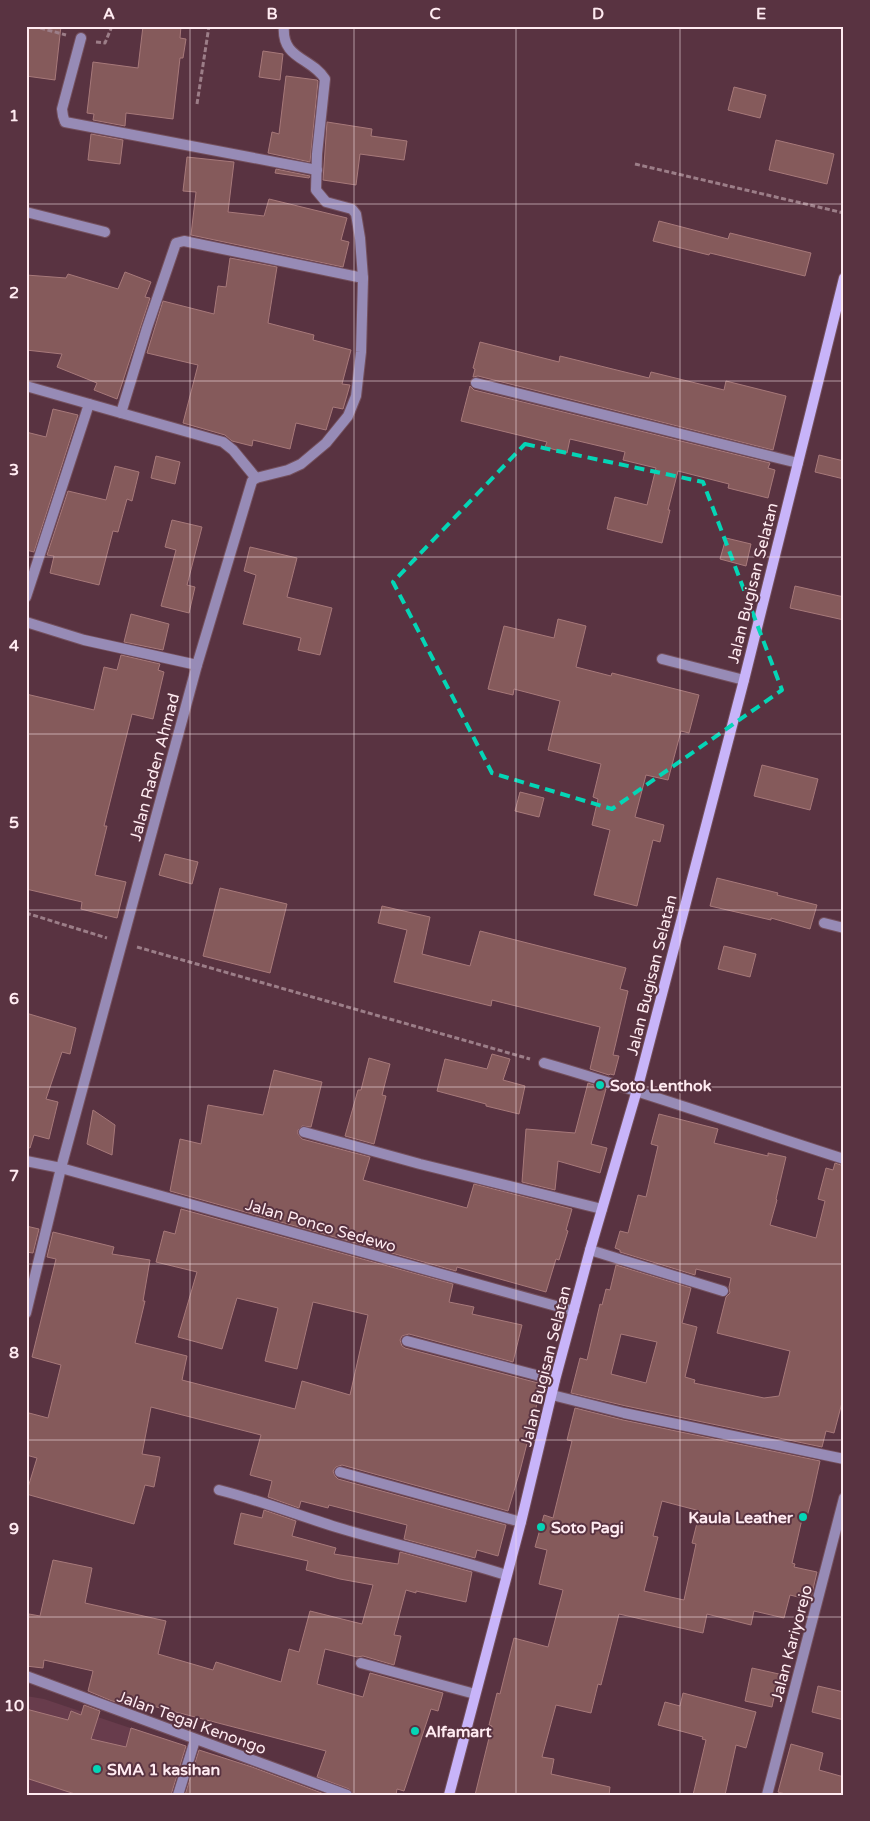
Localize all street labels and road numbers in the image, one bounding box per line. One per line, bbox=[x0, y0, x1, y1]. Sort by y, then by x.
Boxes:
street label: Jalan Bugisan Selatan bbox=[723, 501, 783, 666]
street label: Jalan Raden Ahmad bbox=[126, 691, 184, 843]
street label: Jalan Bugisan Selatan bbox=[622, 893, 682, 1058]
street label: Jalan Ponco Sedewo bbox=[243, 1195, 398, 1257]
street label: Jalan Bugisan Selatan bbox=[516, 1284, 576, 1449]
street label: Jalan Kariyorejo bbox=[767, 1583, 817, 1704]
street label: Jalan Tegal Kenongo bbox=[114, 1687, 269, 1759]

